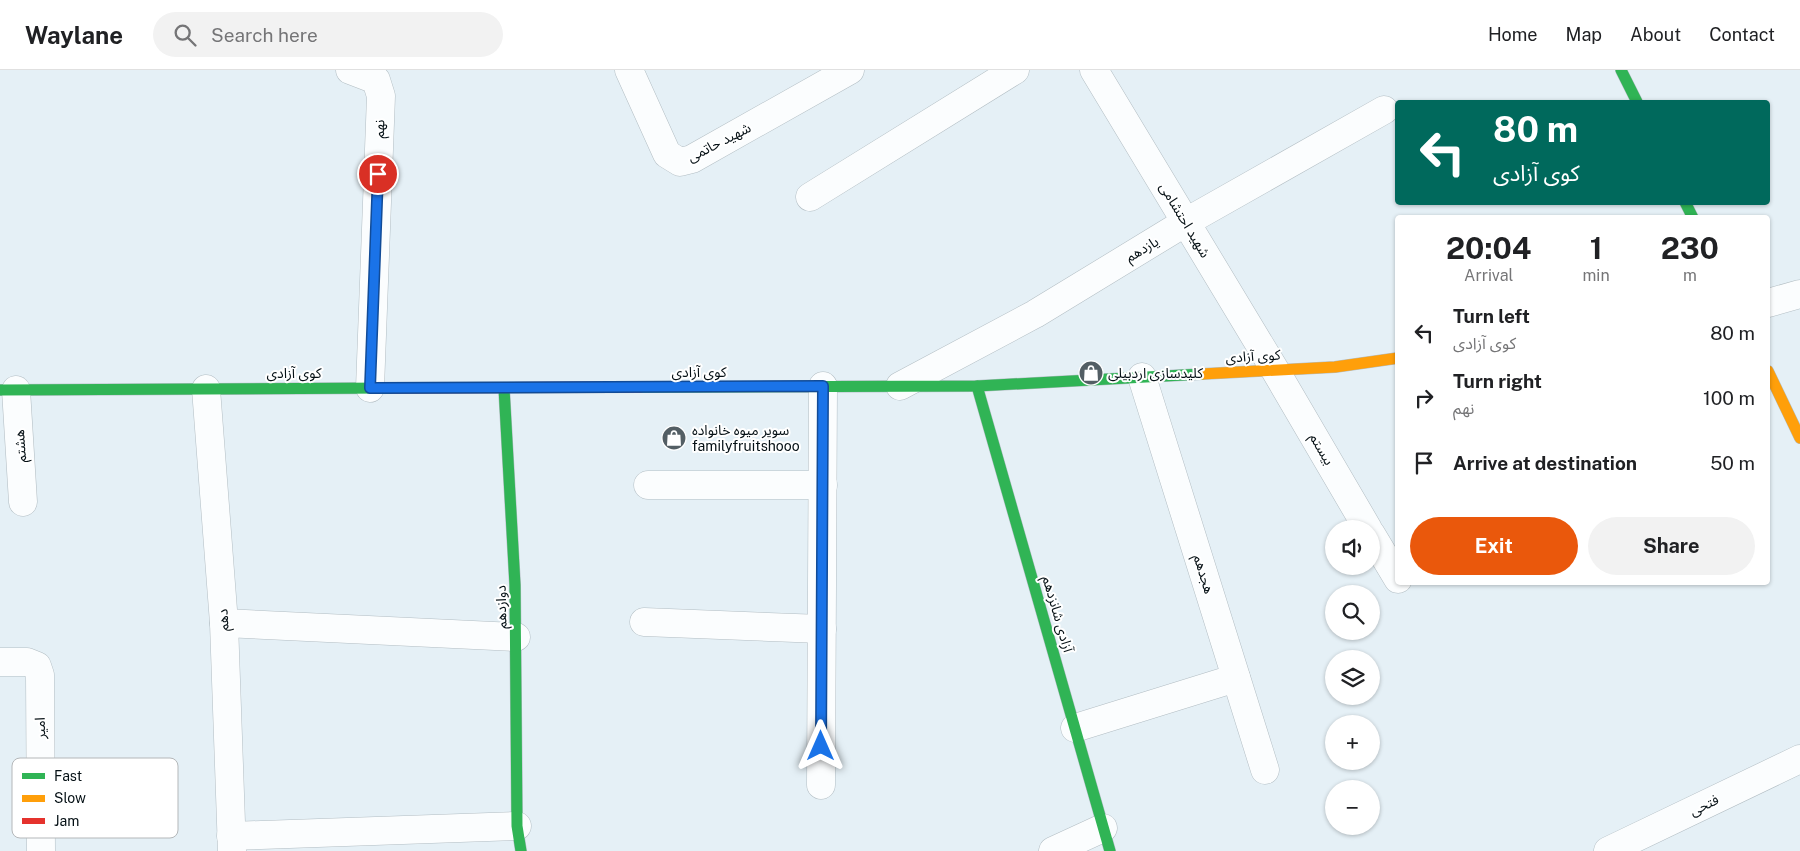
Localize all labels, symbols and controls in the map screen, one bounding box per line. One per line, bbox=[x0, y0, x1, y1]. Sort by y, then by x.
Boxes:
search box bbox=[153, 12, 503, 57]
text: Waylane bbox=[25, 21, 123, 49]
icon: search bbox=[171, 21, 199, 49]
text: Search here bbox=[211, 24, 318, 46]
text: Home bbox=[1488, 24, 1538, 45]
text: Map bbox=[1566, 24, 1602, 45]
text: About bbox=[1630, 24, 1681, 45]
text: Contact bbox=[1709, 24, 1775, 45]
text: 80 m bbox=[1493, 109, 1578, 150]
street label: نهم bbox=[371, 119, 390, 139]
street label: شهید حاتمی bbox=[685, 119, 754, 166]
icon: left bbox=[1410, 120, 1475, 185]
pin bbox=[357, 153, 399, 195]
icon: arrive bbox=[364, 160, 392, 188]
text: کوی آزادی bbox=[1493, 160, 1580, 186]
street label: شهید احتشامی bbox=[1156, 180, 1214, 261]
text: 20:04 bbox=[1446, 230, 1531, 266]
text: 1 bbox=[1590, 230, 1602, 266]
text: 230 bbox=[1661, 230, 1719, 266]
street label: یازدهم bbox=[1123, 233, 1163, 268]
text: Arrival bbox=[1464, 266, 1513, 285]
text: min bbox=[1582, 266, 1610, 285]
text: m bbox=[1683, 266, 1697, 285]
text: Turn left bbox=[1453, 305, 1530, 327]
icon: left bbox=[1410, 319, 1438, 347]
text: 80 m bbox=[1710, 322, 1755, 344]
text: کوی آزادی bbox=[1453, 334, 1516, 353]
street label: کوی آزادی bbox=[1225, 347, 1281, 366]
shop icon: کلیدسازی اردبیلی bbox=[1078, 360, 1104, 386]
street label: کوی آزادی bbox=[671, 364, 727, 381]
street label: کوی آزادی bbox=[266, 365, 322, 382]
place label: کلیدسازی اردبیلی bbox=[1108, 365, 1203, 382]
text: Turn right bbox=[1453, 370, 1542, 392]
icon: right bbox=[1410, 384, 1438, 412]
text: 100 m bbox=[1703, 387, 1755, 409]
text: نهم bbox=[1453, 399, 1474, 418]
place label: سوپر میوه خانواده familyfruitshooo bbox=[692, 422, 800, 454]
shop icon: سوپر میوه خانواده familyfruitshooo bbox=[661, 425, 687, 451]
street label: هشتم bbox=[11, 429, 32, 463]
street label: بیستم bbox=[1304, 430, 1338, 469]
icon: arrive bbox=[1410, 449, 1438, 477]
text: Arrive at destination bbox=[1453, 452, 1637, 474]
text: 50 m bbox=[1710, 452, 1755, 474]
button: Exit bbox=[1410, 517, 1578, 575]
button: Share bbox=[1588, 517, 1755, 575]
map controls bbox=[1325, 520, 1380, 835]
button: sound bbox=[1325, 520, 1380, 575]
street label: هجدهم bbox=[1188, 552, 1218, 596]
street label: آزادی شانزدهم bbox=[1037, 574, 1077, 656]
street label: دوازدهم bbox=[493, 585, 512, 629]
button: search bbox=[1325, 585, 1380, 640]
street label: دهم bbox=[214, 608, 235, 632]
button: layers bbox=[1325, 650, 1380, 705]
button: + bbox=[1325, 715, 1380, 770]
street label: امیر bbox=[32, 717, 49, 740]
position arrow bbox=[794, 719, 846, 771]
legend bbox=[12, 758, 178, 838]
text: Fast bbox=[54, 768, 82, 784]
button: − bbox=[1325, 780, 1380, 835]
text: Slow bbox=[54, 790, 86, 806]
street label: فتحی bbox=[1687, 791, 1722, 820]
text: Jam bbox=[54, 813, 79, 829]

